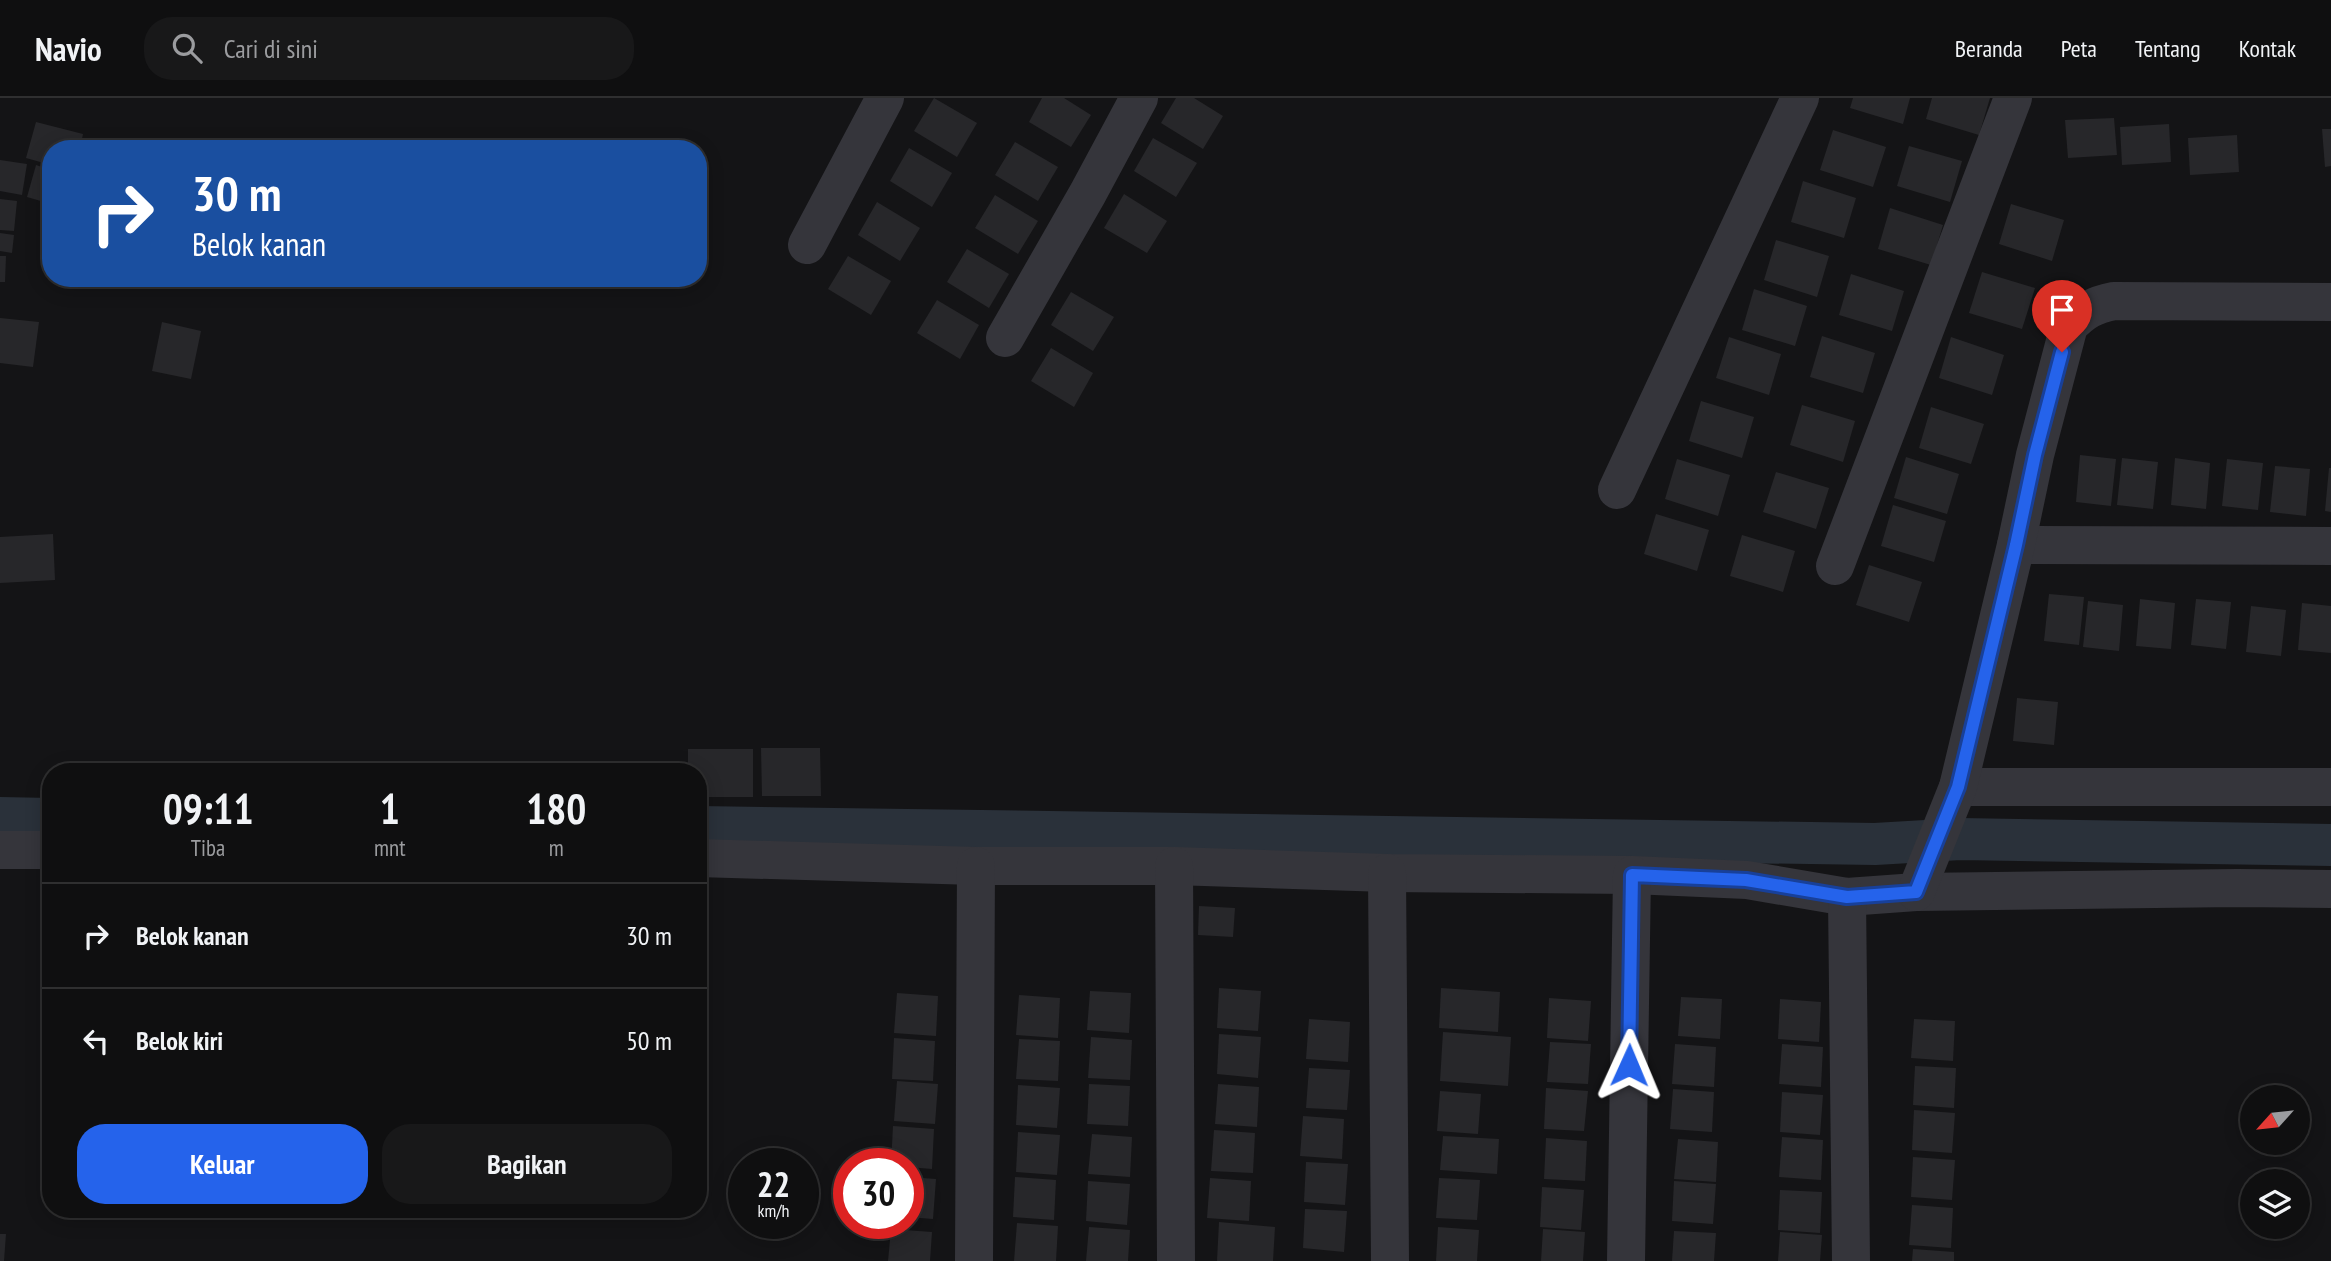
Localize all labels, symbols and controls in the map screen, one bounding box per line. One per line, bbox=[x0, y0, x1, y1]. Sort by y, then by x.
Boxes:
search box bbox=[144, 17, 634, 80]
text: Navio bbox=[35, 27, 102, 70]
icon: search bbox=[168, 29, 206, 67]
text: Cari di sini bbox=[224, 32, 318, 65]
text: Beranda bbox=[1955, 33, 2023, 64]
text: Peta bbox=[2061, 33, 2097, 64]
text: Tentang bbox=[2135, 33, 2201, 64]
text: Kontak bbox=[2239, 33, 2296, 64]
text: 30 m bbox=[192, 161, 281, 225]
icon: right bbox=[77, 168, 168, 259]
text: Belok kanan bbox=[192, 223, 326, 265]
pin bbox=[2032, 280, 2092, 352]
icon: arrive bbox=[2043, 291, 2081, 329]
text: 09:11 bbox=[163, 781, 253, 836]
text: 1 bbox=[380, 781, 400, 836]
text: 180 bbox=[526, 781, 586, 836]
text: Tiba bbox=[191, 833, 225, 862]
text: mnt bbox=[374, 833, 406, 862]
text: m bbox=[549, 833, 564, 862]
icon: right bbox=[77, 917, 115, 955]
text: Belok kanan bbox=[136, 919, 249, 952]
text: 30 m bbox=[626, 919, 672, 952]
icon: left bbox=[77, 1022, 115, 1060]
text: Belok kiri bbox=[136, 1024, 223, 1057]
text: 50 m bbox=[626, 1024, 672, 1057]
position arrow bbox=[1592, 1028, 1666, 1102]
north arrow bbox=[2240, 1085, 2310, 1155]
map controls bbox=[2240, 1085, 2310, 1239]
button: Keluar bbox=[77, 1124, 368, 1204]
button: Bagikan bbox=[382, 1124, 672, 1204]
speed limit sign: 30 bbox=[833, 1148, 924, 1239]
text: 22 bbox=[757, 1161, 790, 1207]
button: layers bbox=[2240, 1169, 2310, 1239]
text: km/h bbox=[758, 1199, 789, 1222]

